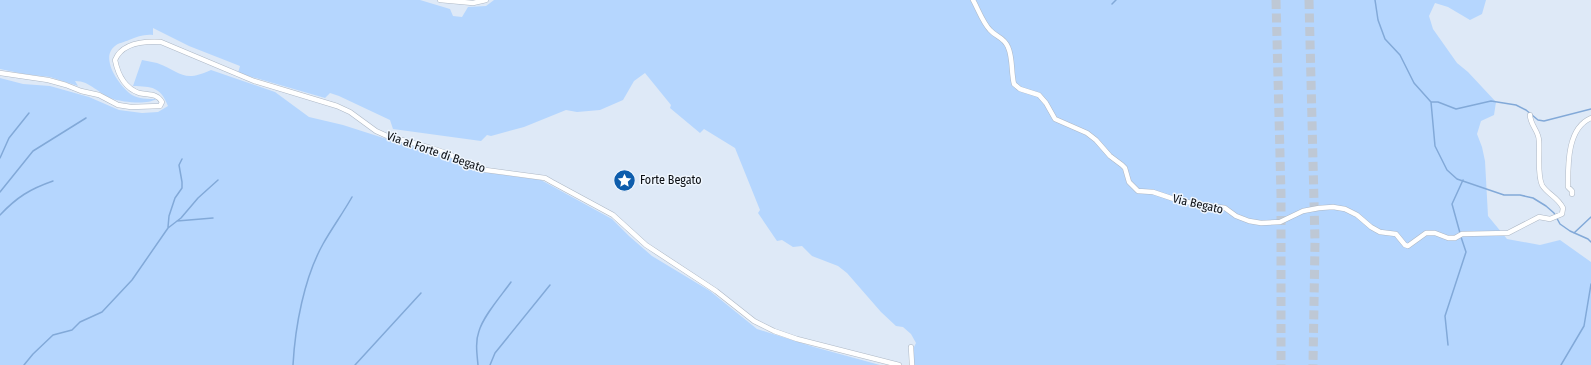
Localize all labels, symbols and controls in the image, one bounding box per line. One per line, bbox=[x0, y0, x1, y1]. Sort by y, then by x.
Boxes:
street label: Via al Forte di Begato bbox=[385, 129, 487, 175]
place icon: Forte Begato bbox=[611, 167, 637, 193]
place label: Forte Begato bbox=[640, 173, 702, 187]
street label: Via Begato bbox=[1171, 191, 1225, 217]

